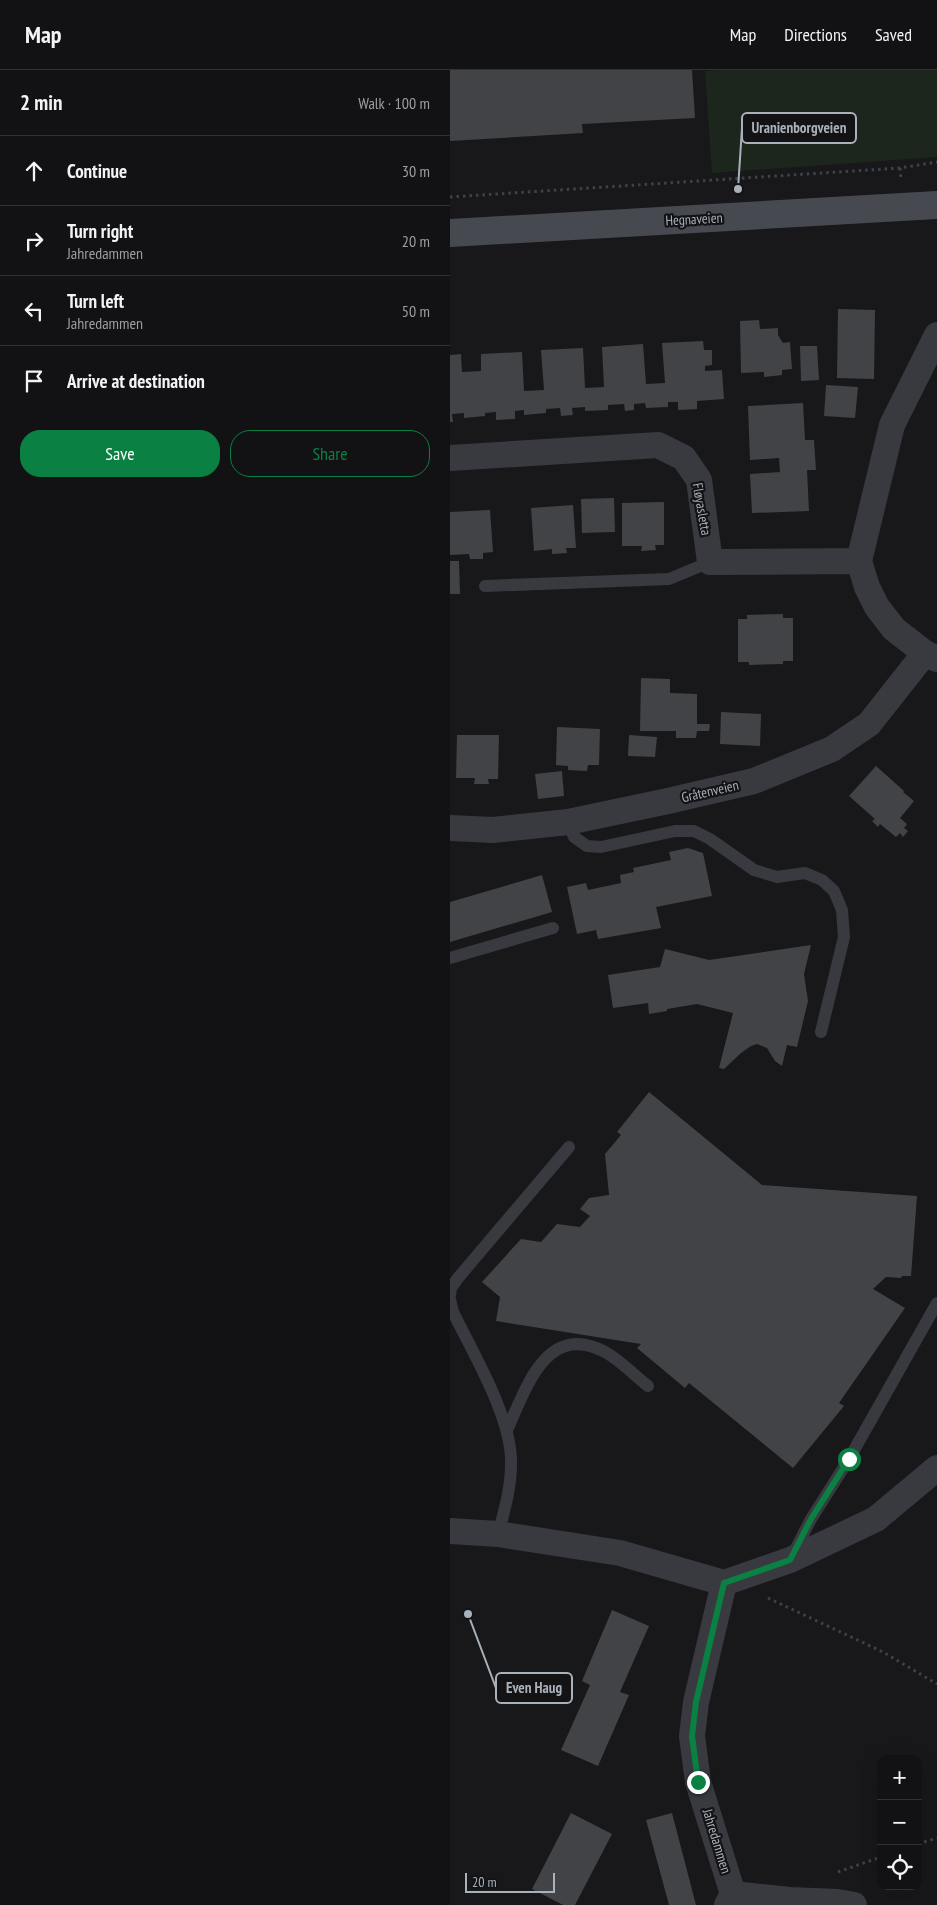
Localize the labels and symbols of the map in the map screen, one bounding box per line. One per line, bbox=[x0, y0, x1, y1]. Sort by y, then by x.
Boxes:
callout: Uranienborgveien bbox=[742, 113, 856, 143]
text: Uranienborgveien bbox=[752, 118, 847, 137]
street label: Hegnaveien bbox=[665, 209, 723, 229]
street label: Fløyasletta bbox=[689, 481, 715, 537]
street label: Gråtenveien bbox=[680, 776, 740, 806]
route start bbox=[838, 1448, 861, 1471]
callout: Even Haug bbox=[496, 1673, 572, 1703]
text: Even Haug bbox=[506, 1678, 562, 1697]
route end bbox=[687, 1771, 710, 1794]
street label: Jahredammen bbox=[698, 1806, 735, 1875]
scale bar bbox=[465, 1870, 555, 1893]

